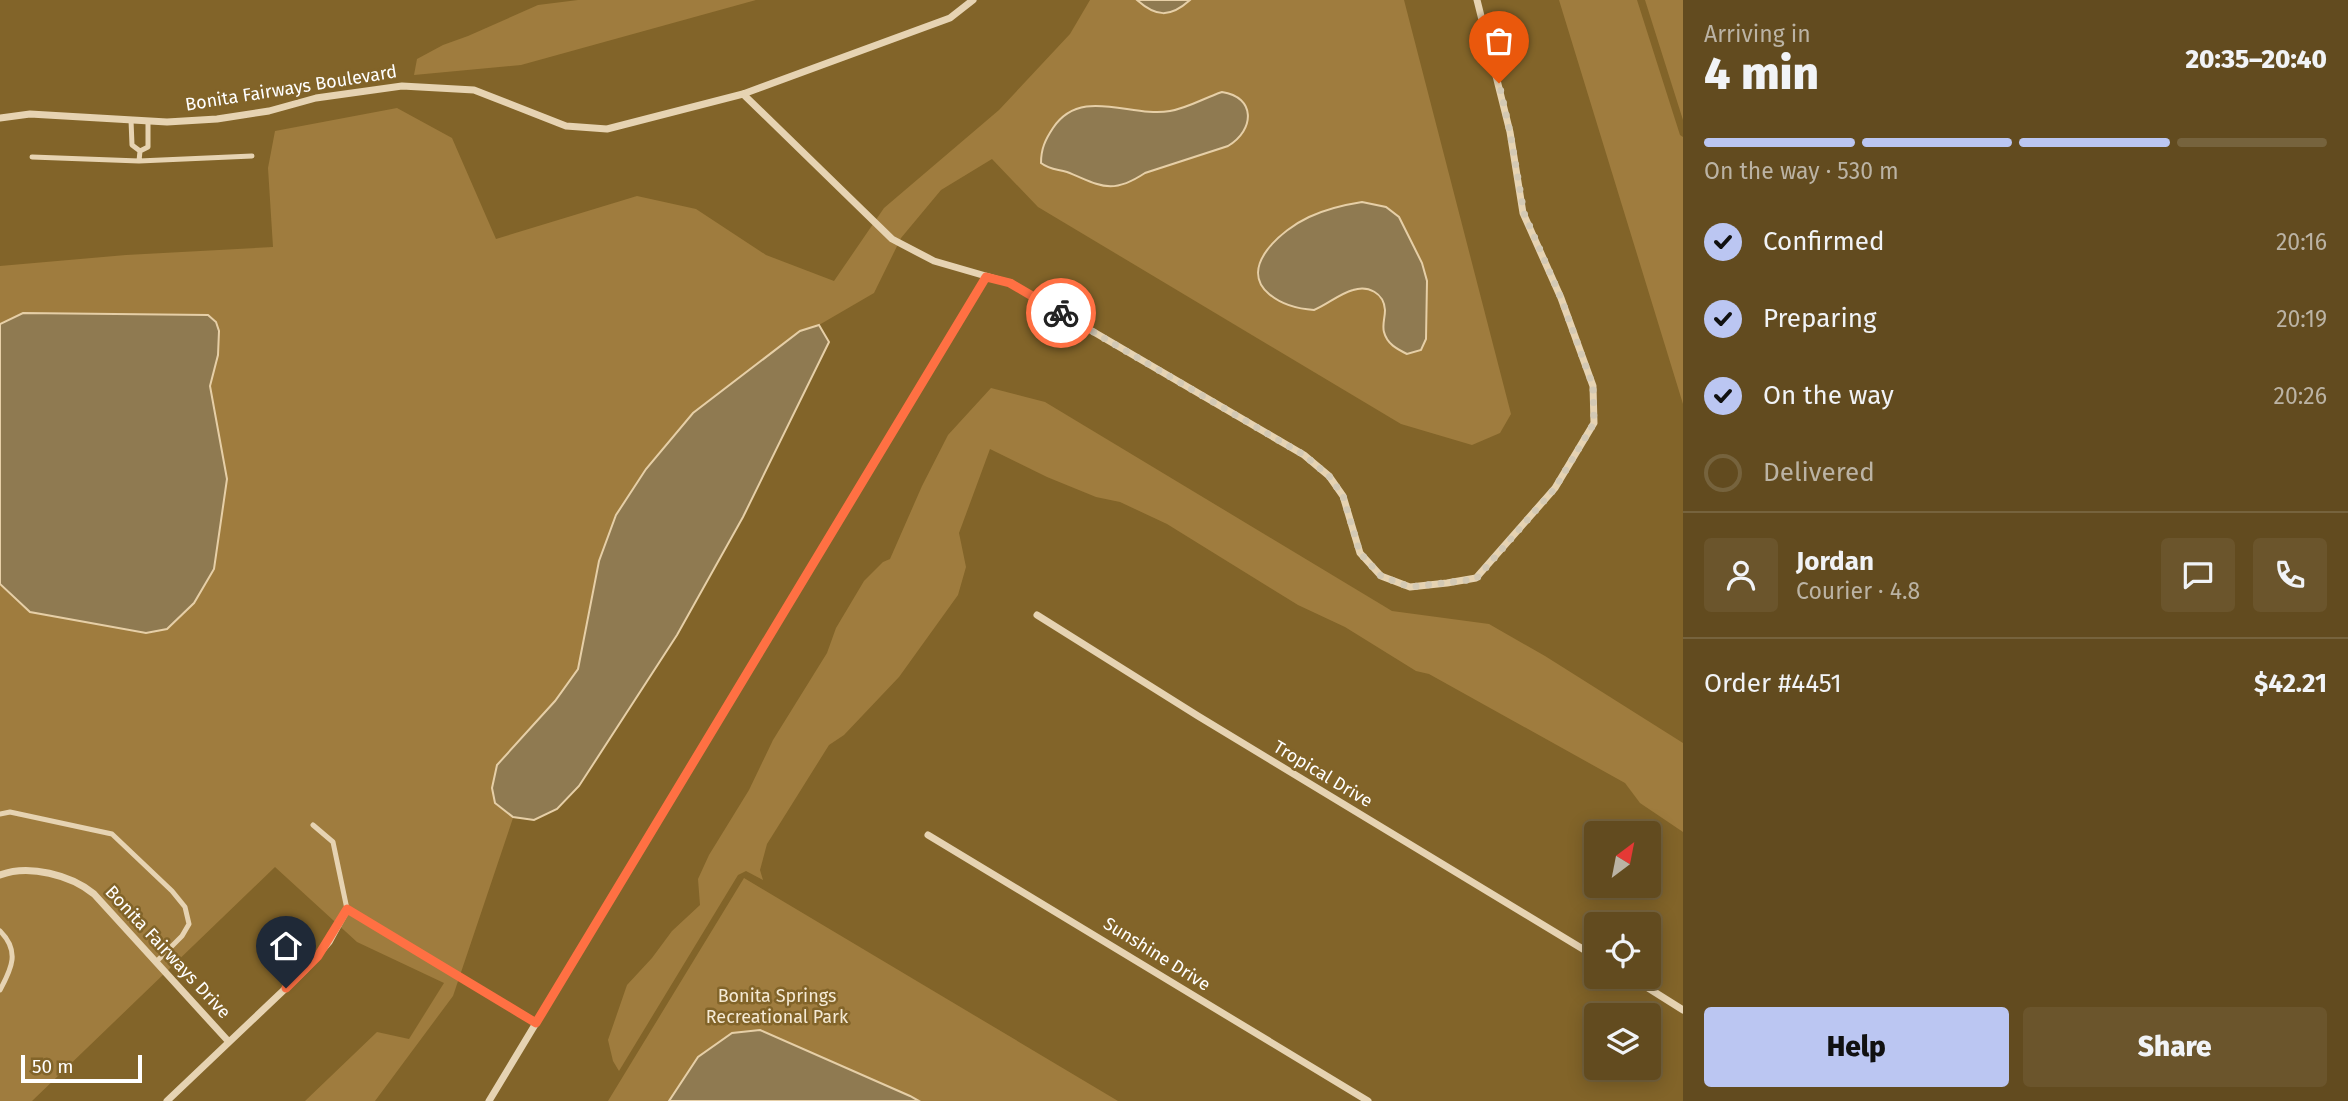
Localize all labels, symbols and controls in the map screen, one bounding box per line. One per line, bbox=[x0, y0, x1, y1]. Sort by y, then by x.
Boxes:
pin bbox=[1469, 11, 1529, 83]
text: Arriving in bbox=[1704, 20, 1811, 48]
icon: bag bbox=[1480, 22, 1518, 60]
text: 20:35–20:40 bbox=[2185, 44, 2327, 75]
text: 4 min bbox=[1704, 46, 1819, 101]
street label: Bonita Fairways Boulevard bbox=[184, 60, 398, 116]
text: On the way · 530 m bbox=[1704, 157, 1899, 185]
icon: check bbox=[1704, 223, 1742, 261]
text: Confirmed bbox=[1763, 226, 1884, 257]
text: 20:16 bbox=[2276, 228, 2327, 256]
courier bbox=[1026, 278, 1096, 348]
icon: bike bbox=[1042, 294, 1080, 332]
icon: check bbox=[1704, 300, 1742, 338]
text: Preparing bbox=[1763, 303, 1876, 334]
text: 20:19 bbox=[2276, 305, 2327, 333]
icon: check bbox=[1704, 377, 1742, 415]
text: On the way bbox=[1763, 380, 1894, 411]
text: 20:26 bbox=[2274, 382, 2327, 410]
text: Delivered bbox=[1763, 457, 1875, 488]
button: person bbox=[1704, 538, 1778, 612]
button: chat bbox=[2161, 538, 2235, 612]
button: phone bbox=[2253, 538, 2327, 612]
text: Jordan bbox=[1796, 546, 1874, 577]
text: Courier · 4.8 bbox=[1796, 577, 1920, 605]
text: Order #4451 bbox=[1704, 668, 1842, 699]
text: $42.21 bbox=[2254, 668, 2327, 699]
street label: Tropical Drive bbox=[1269, 736, 1377, 812]
north arrow bbox=[1584, 821, 1661, 898]
map controls bbox=[1584, 821, 1661, 1080]
street label: Bonita Fairways Drive bbox=[101, 881, 235, 1023]
street label: Sunshine Drive bbox=[1099, 912, 1215, 996]
button: locate bbox=[1584, 912, 1661, 989]
pin bbox=[256, 916, 316, 988]
icon: home bbox=[267, 927, 305, 965]
park label: Bonita Springs Recreational Park bbox=[706, 985, 849, 1028]
button: layers bbox=[1584, 1003, 1661, 1080]
button: Help bbox=[1704, 1007, 2009, 1087]
button: Share bbox=[2023, 1007, 2327, 1087]
scale bar bbox=[21, 1052, 142, 1084]
text: 50 m bbox=[32, 1055, 73, 1078]

